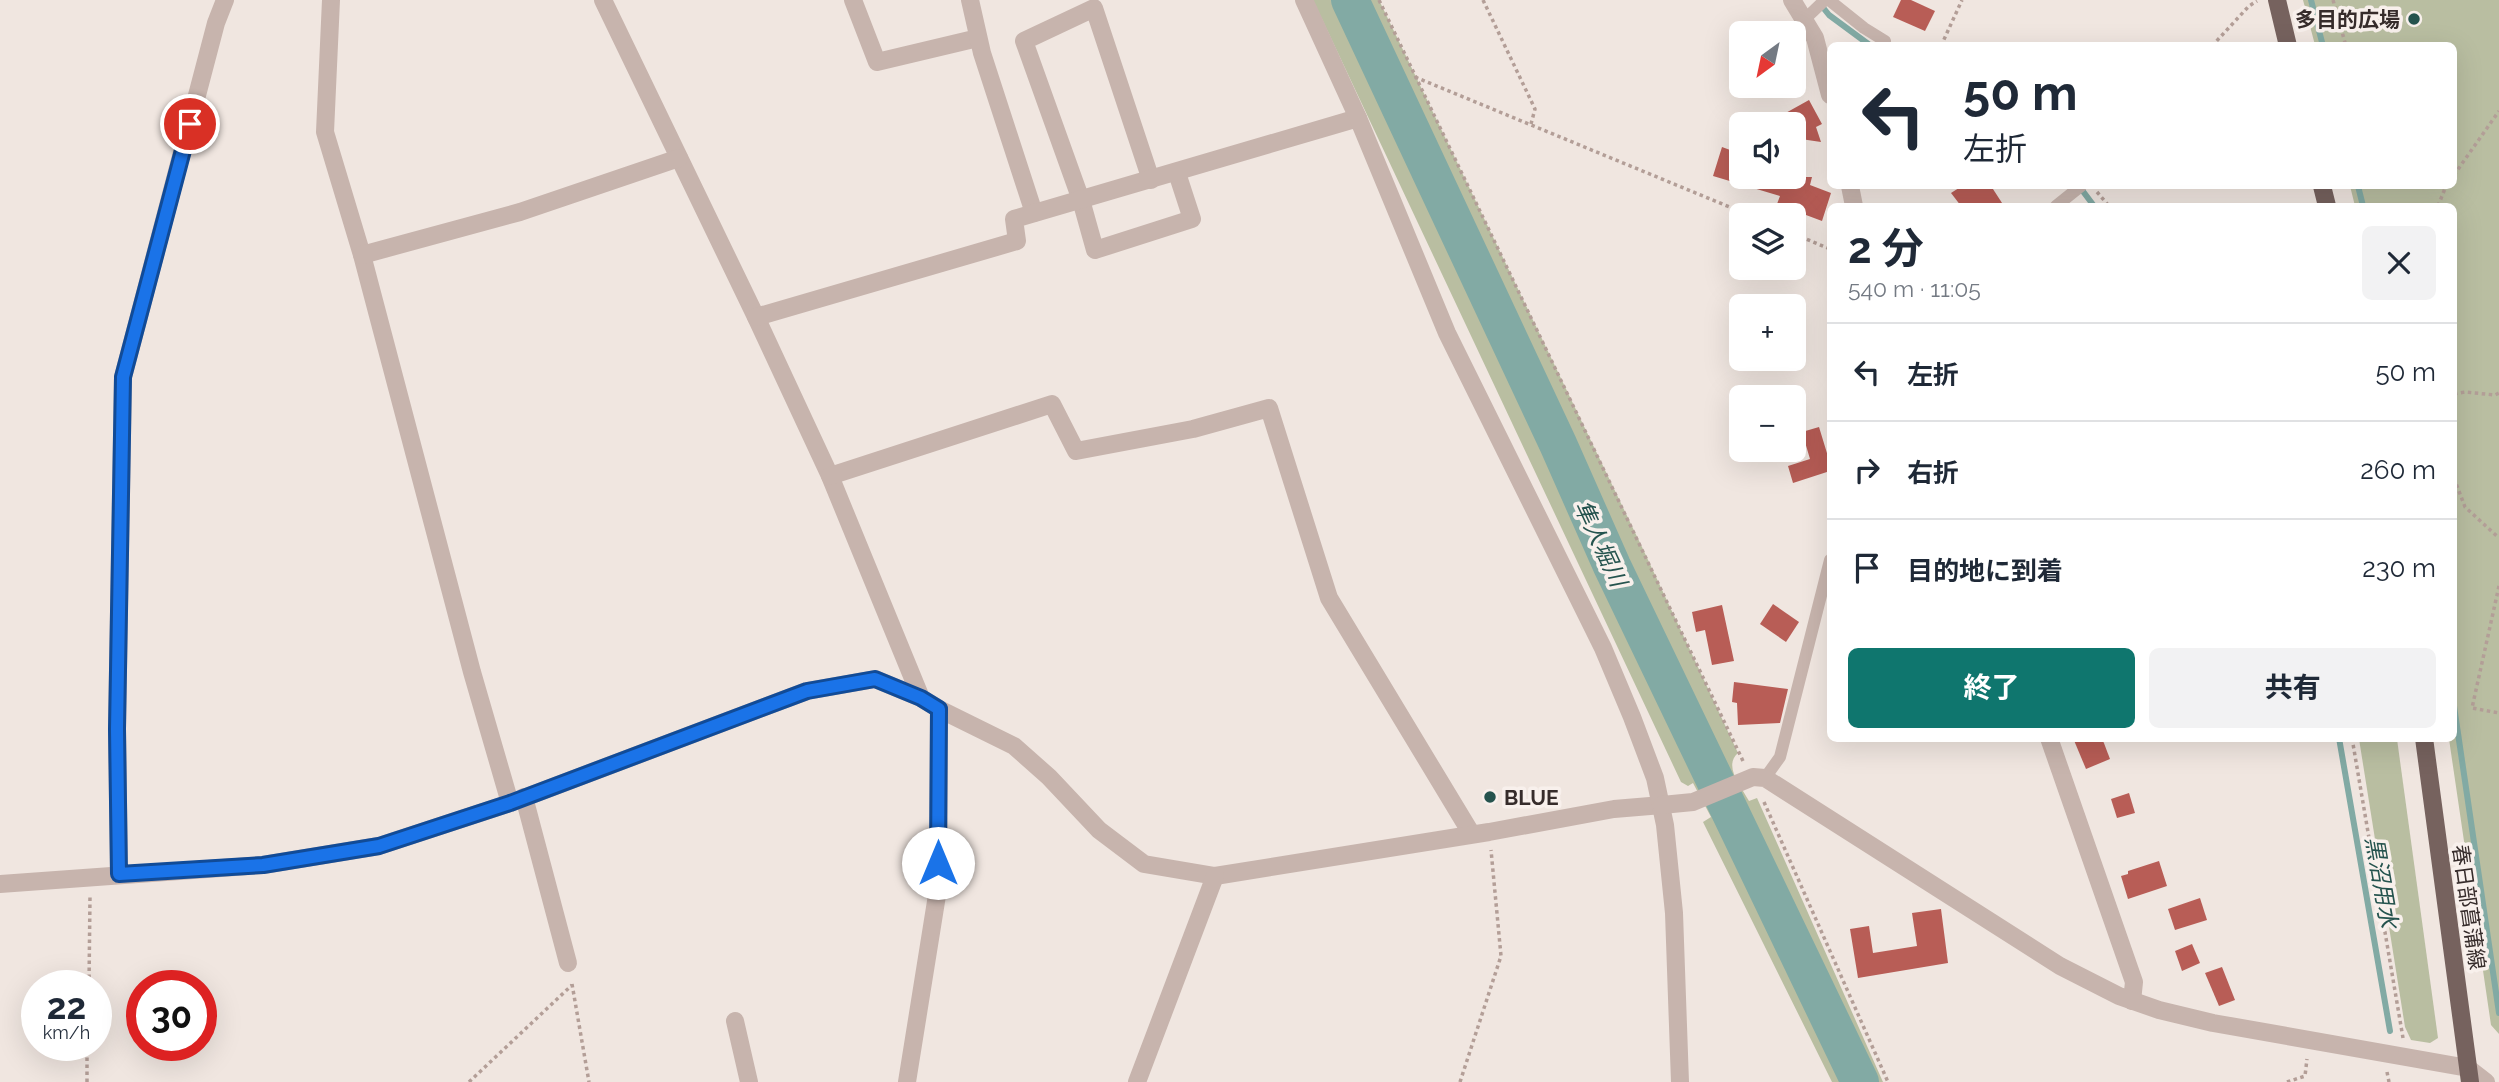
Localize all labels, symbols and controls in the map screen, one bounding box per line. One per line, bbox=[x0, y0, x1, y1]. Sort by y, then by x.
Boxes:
place label: 多目的広場 bbox=[2295, 7, 2400, 32]
marker: 多目的広場 bbox=[2406, 11, 2422, 27]
north arrow bbox=[1729, 21, 1806, 98]
map controls bbox=[1729, 21, 1806, 462]
text: 50 m bbox=[1963, 64, 2078, 121]
icon: left bbox=[1848, 70, 1939, 161]
pin bbox=[160, 94, 220, 154]
icon: arrive bbox=[171, 105, 209, 143]
button: sound bbox=[1729, 112, 1806, 189]
text: 左折 bbox=[1963, 130, 2027, 167]
button: layers bbox=[1729, 203, 1806, 280]
text: 2 分 bbox=[1848, 224, 1924, 273]
button: close bbox=[2362, 226, 2436, 300]
text: 540 m · 11:05 bbox=[1848, 275, 1981, 302]
button: + bbox=[1729, 294, 1806, 371]
icon: left bbox=[1848, 353, 1886, 391]
text: 50 m bbox=[2375, 357, 2436, 387]
text: 左折 bbox=[1907, 360, 1959, 390]
button: − bbox=[1729, 385, 1806, 462]
icon: right bbox=[1848, 451, 1886, 489]
text: 260 m bbox=[2360, 455, 2436, 485]
text: 右折 bbox=[1907, 458, 1959, 488]
water label: 隼人堀川 bbox=[1569, 496, 1634, 593]
icon: arrive bbox=[1848, 549, 1886, 587]
text: 230 m bbox=[2362, 553, 2436, 583]
text: 目的地に到着 bbox=[1907, 556, 2063, 586]
button: 終了 bbox=[1848, 648, 2135, 728]
button: 共有 bbox=[2149, 648, 2436, 728]
place label: BLUE bbox=[1504, 785, 1559, 810]
marker: BLUE bbox=[1482, 789, 1498, 805]
position arrow bbox=[901, 826, 975, 900]
water label: 黒沼用水 bbox=[2361, 834, 2404, 933]
street label: 春日部菖蒲線 bbox=[2448, 843, 2490, 971]
speed limit sign: 30 bbox=[126, 970, 217, 1061]
text: 22 bbox=[47, 986, 86, 1027]
text: km/h bbox=[43, 1022, 90, 1043]

